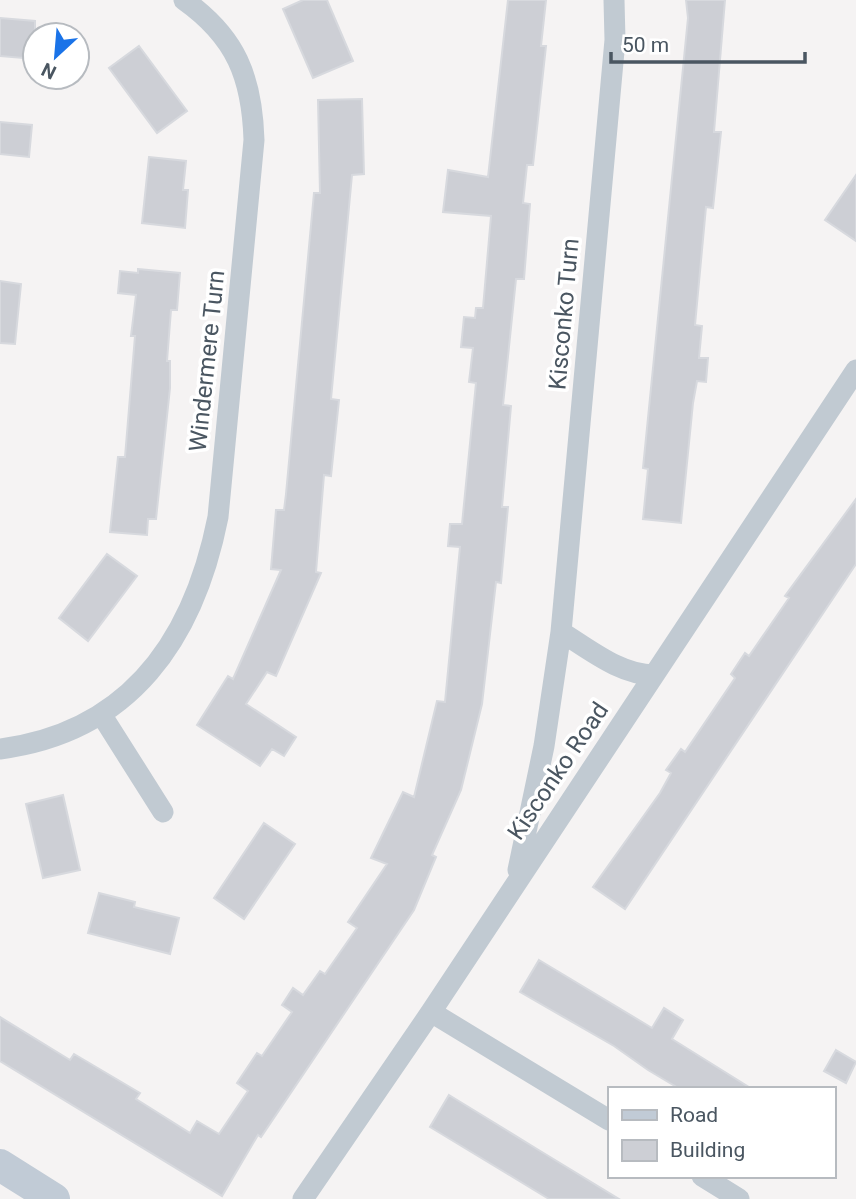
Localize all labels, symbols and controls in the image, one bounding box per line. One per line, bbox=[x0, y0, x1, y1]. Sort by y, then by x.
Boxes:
north arrow bbox=[21, 21, 91, 91]
scale bar bbox=[611, 21, 805, 65]
text: 50 m bbox=[622, 33, 669, 57]
text: N bbox=[38, 58, 60, 84]
street label: Kisconko Turn bbox=[543, 237, 585, 391]
street label: Windermere Turn bbox=[184, 269, 230, 453]
street label: Kisconko Road bbox=[502, 697, 614, 845]
legend bbox=[608, 1087, 835, 1178]
text: Road bbox=[670, 1103, 718, 1127]
text: Building bbox=[670, 1138, 745, 1162]

